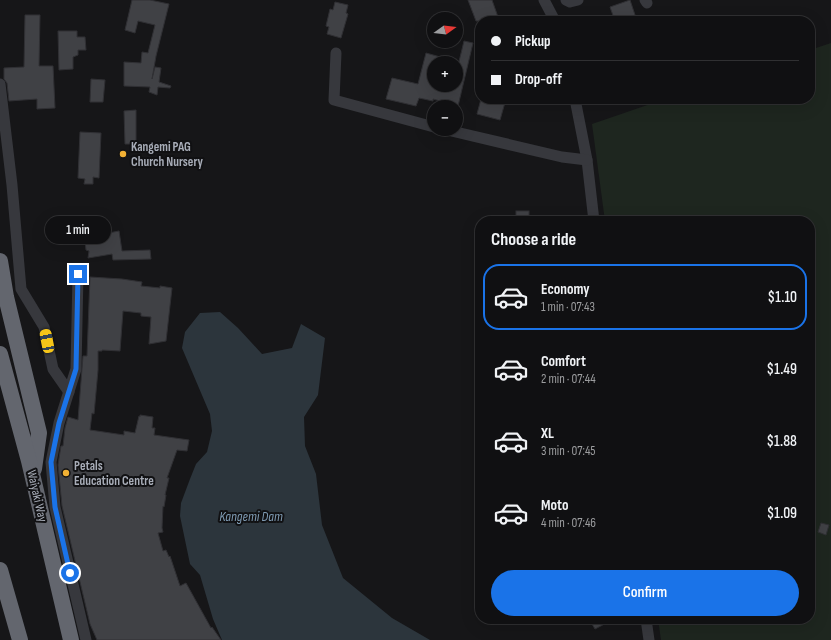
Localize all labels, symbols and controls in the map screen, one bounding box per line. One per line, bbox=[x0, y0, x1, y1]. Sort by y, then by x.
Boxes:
north arrow bbox=[427, 12, 463, 48]
map controls bbox=[427, 12, 463, 136]
text: Pickup bbox=[515, 32, 551, 51]
button: + bbox=[427, 56, 463, 92]
text: Drop-off bbox=[515, 70, 562, 89]
button: − bbox=[427, 100, 463, 136]
place label: Kangemi PAG Church Nursery bbox=[131, 139, 204, 170]
marker: Kangemi PAG Church Nursery bbox=[118, 149, 128, 159]
callout: 1 min bbox=[45, 216, 111, 244]
text: 1 min bbox=[66, 222, 90, 238]
text: Choose a ride bbox=[491, 229, 576, 250]
route end bbox=[69, 265, 87, 283]
icon: car bbox=[493, 279, 529, 315]
text: Economy bbox=[541, 280, 590, 299]
text: $1.10 bbox=[768, 288, 797, 307]
text: 1 min · 07:43 bbox=[541, 299, 595, 315]
car bbox=[39, 328, 55, 354]
icon: car bbox=[493, 351, 529, 387]
text: Comfort bbox=[541, 352, 586, 371]
text: $1.49 bbox=[767, 360, 797, 379]
text: 2 min · 07:44 bbox=[541, 371, 596, 387]
icon: car bbox=[493, 423, 529, 459]
text: XL bbox=[541, 424, 554, 443]
text: $1.88 bbox=[767, 432, 797, 451]
text: 3 min · 07:45 bbox=[541, 443, 596, 459]
place label: Petals Education Centre bbox=[74, 458, 154, 489]
street label: Waiyaki Way bbox=[23, 468, 51, 524]
marker: Petals Education Centre bbox=[61, 468, 71, 478]
icon: car bbox=[493, 495, 529, 531]
text: Moto bbox=[541, 496, 568, 515]
text: $1.09 bbox=[767, 504, 797, 523]
water label: Kangemi Dam bbox=[219, 508, 283, 525]
text: 4 min · 07:46 bbox=[541, 515, 596, 531]
route start bbox=[61, 564, 79, 582]
button: Confirm bbox=[491, 570, 799, 616]

